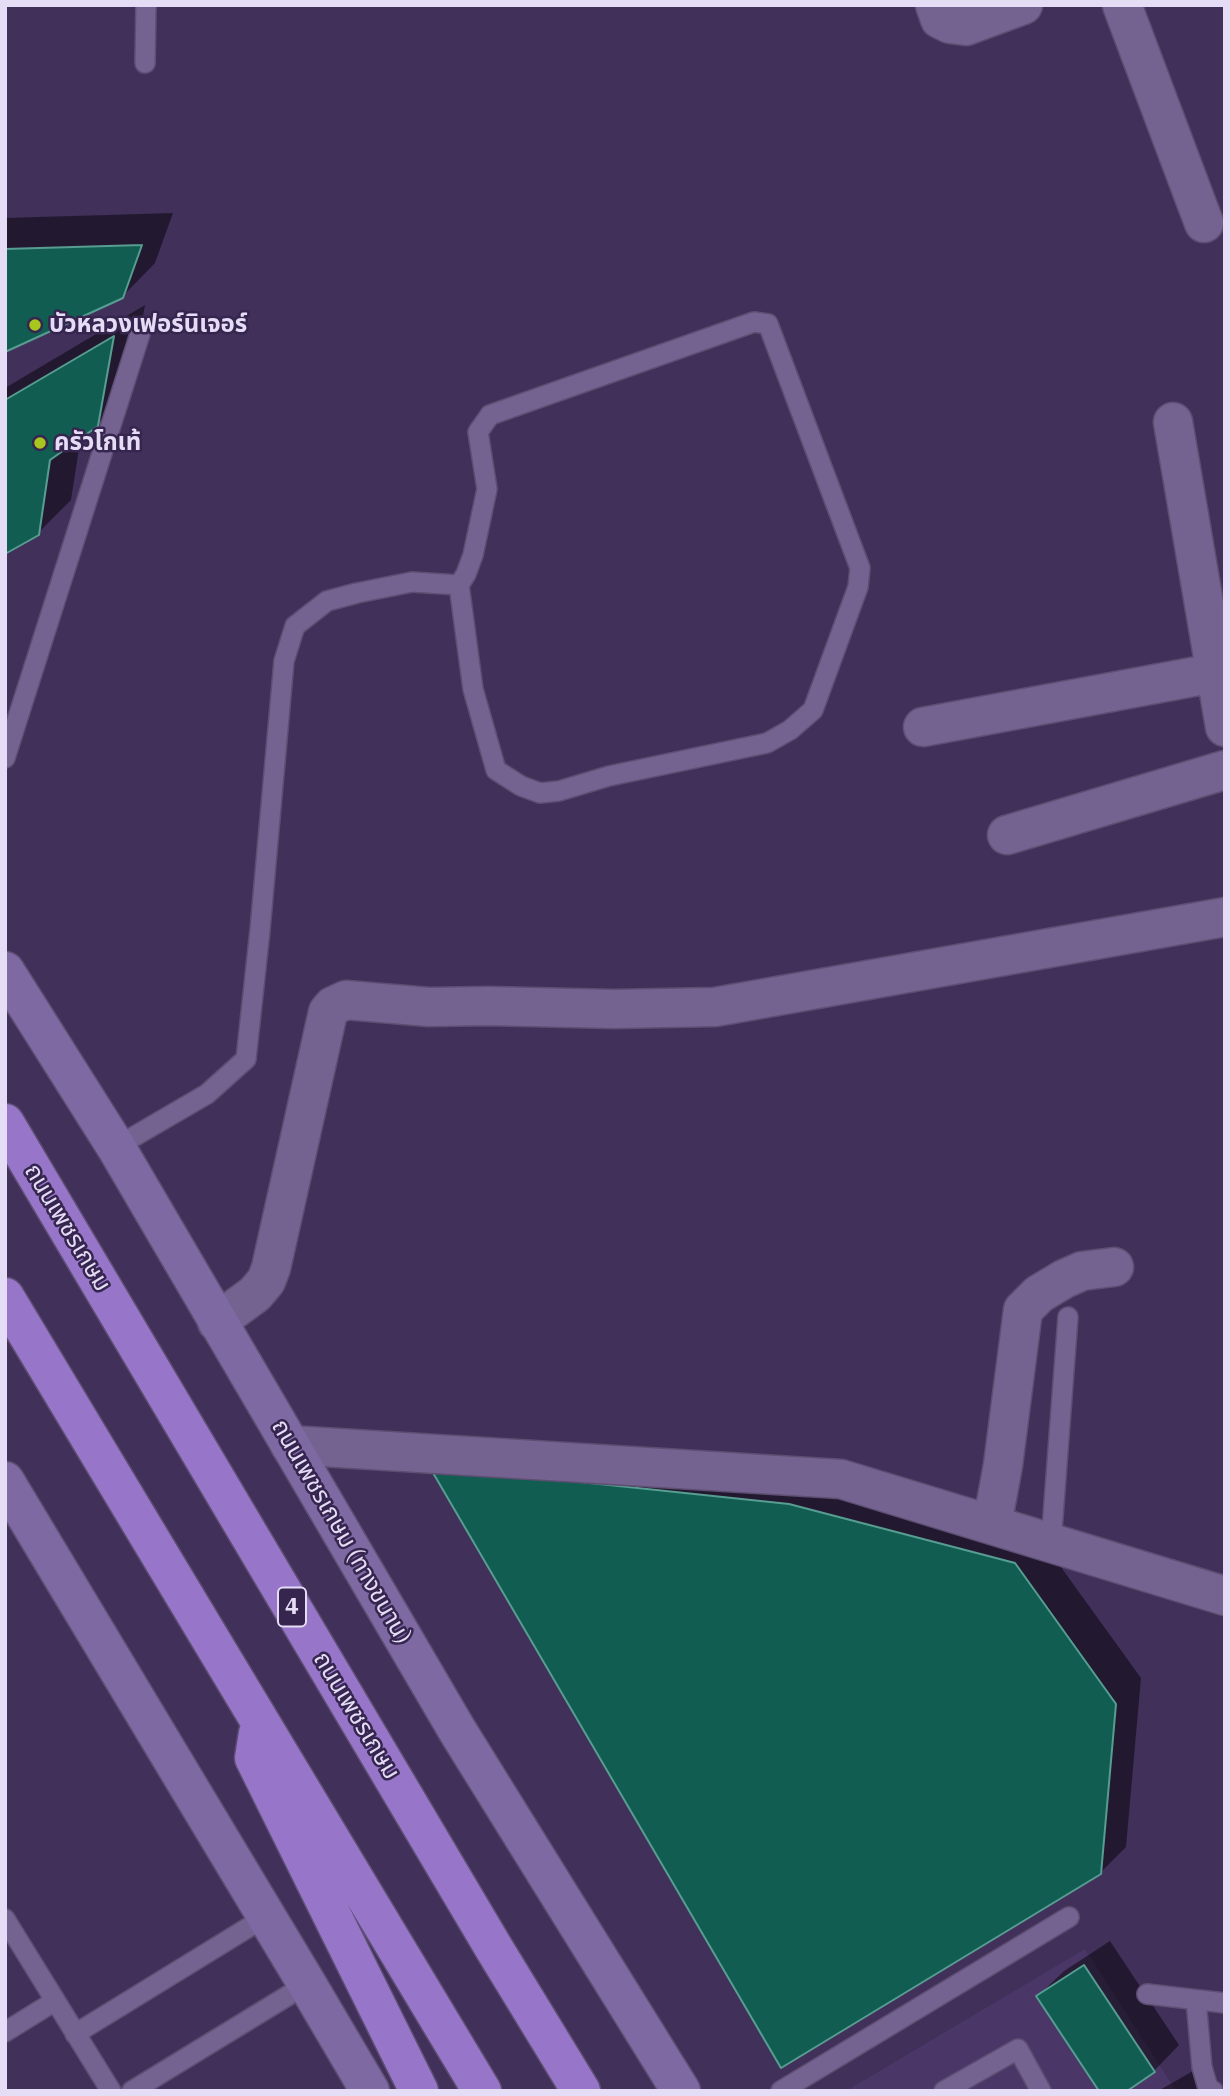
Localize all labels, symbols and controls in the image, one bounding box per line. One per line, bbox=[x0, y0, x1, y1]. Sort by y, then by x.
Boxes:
place label: บัวหลวงเฟอร์นิเจอร์ bbox=[49, 311, 247, 339]
marker: บัวหลวงเฟอร์นิเจอร์ bbox=[27, 317, 43, 333]
place label: ครัวโกเท้ bbox=[54, 429, 141, 457]
marker: ครัวโกเท้ bbox=[32, 435, 48, 451]
street label: ถนนเพชรเกษม bbox=[18, 1159, 116, 1297]
street label: ถนนเพชรเกษม (ทางขนาน) bbox=[265, 1415, 417, 1649]
road number: 4 bbox=[278, 1588, 306, 1626]
street label: ถนนเพชรเกษม bbox=[307, 1647, 405, 1785]

